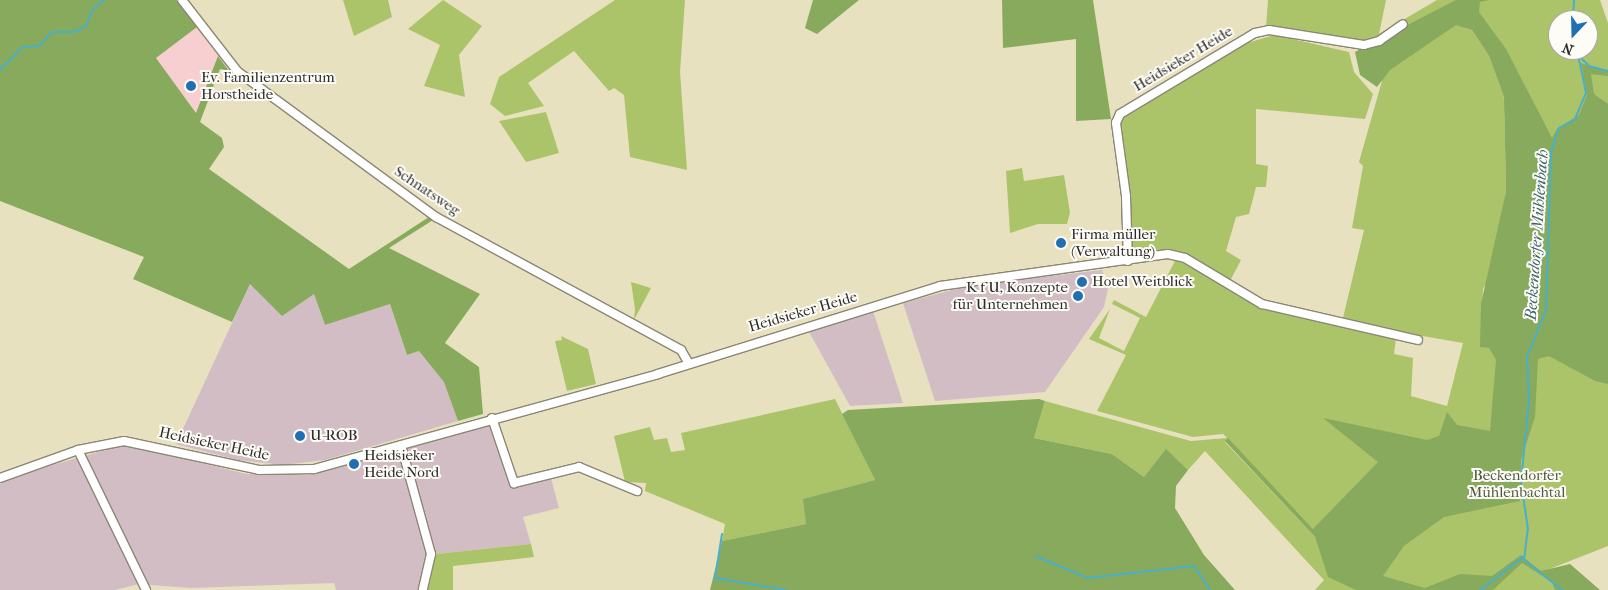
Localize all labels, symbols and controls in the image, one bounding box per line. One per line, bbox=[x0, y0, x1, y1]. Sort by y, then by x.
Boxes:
north arrow bbox=[1548, 10, 1598, 60]
street label: Heidsieker Heide bbox=[1130, 22, 1236, 96]
text: N bbox=[1560, 39, 1576, 58]
place label: Ev. Familienzentrum Horstheide bbox=[201, 68, 335, 103]
marker: Ev. Familienzentrum Horstheide bbox=[185, 80, 197, 92]
water label: Beckendorfer Mühlenbach bbox=[1521, 149, 1553, 321]
street label: Schnatsweg bbox=[391, 162, 463, 220]
place label: Firma müller (Verwaltung) bbox=[1071, 225, 1155, 260]
marker: Firma müller (Verwaltung) bbox=[1055, 237, 1067, 249]
place label: Hotel Weitblick bbox=[1092, 273, 1193, 291]
marker: Hotel Weitblick bbox=[1076, 276, 1088, 288]
place label: K f U, Konzepte für Unternehmen bbox=[952, 278, 1068, 313]
street label: Heidsieker Heide bbox=[747, 288, 859, 336]
marker: K f U, Konzepte für Unternehmen bbox=[1072, 290, 1084, 302]
street label: Heidsieker Heide bbox=[157, 424, 271, 464]
place label: U-ROB bbox=[310, 427, 357, 445]
marker: U-ROB bbox=[294, 430, 306, 442]
place label: Heidsieker Heide Nord bbox=[364, 446, 439, 481]
marker: Heidsieker Heide Nord bbox=[348, 458, 360, 470]
park label: Beckendorfer Mühlenbachtal bbox=[1469, 466, 1565, 501]

